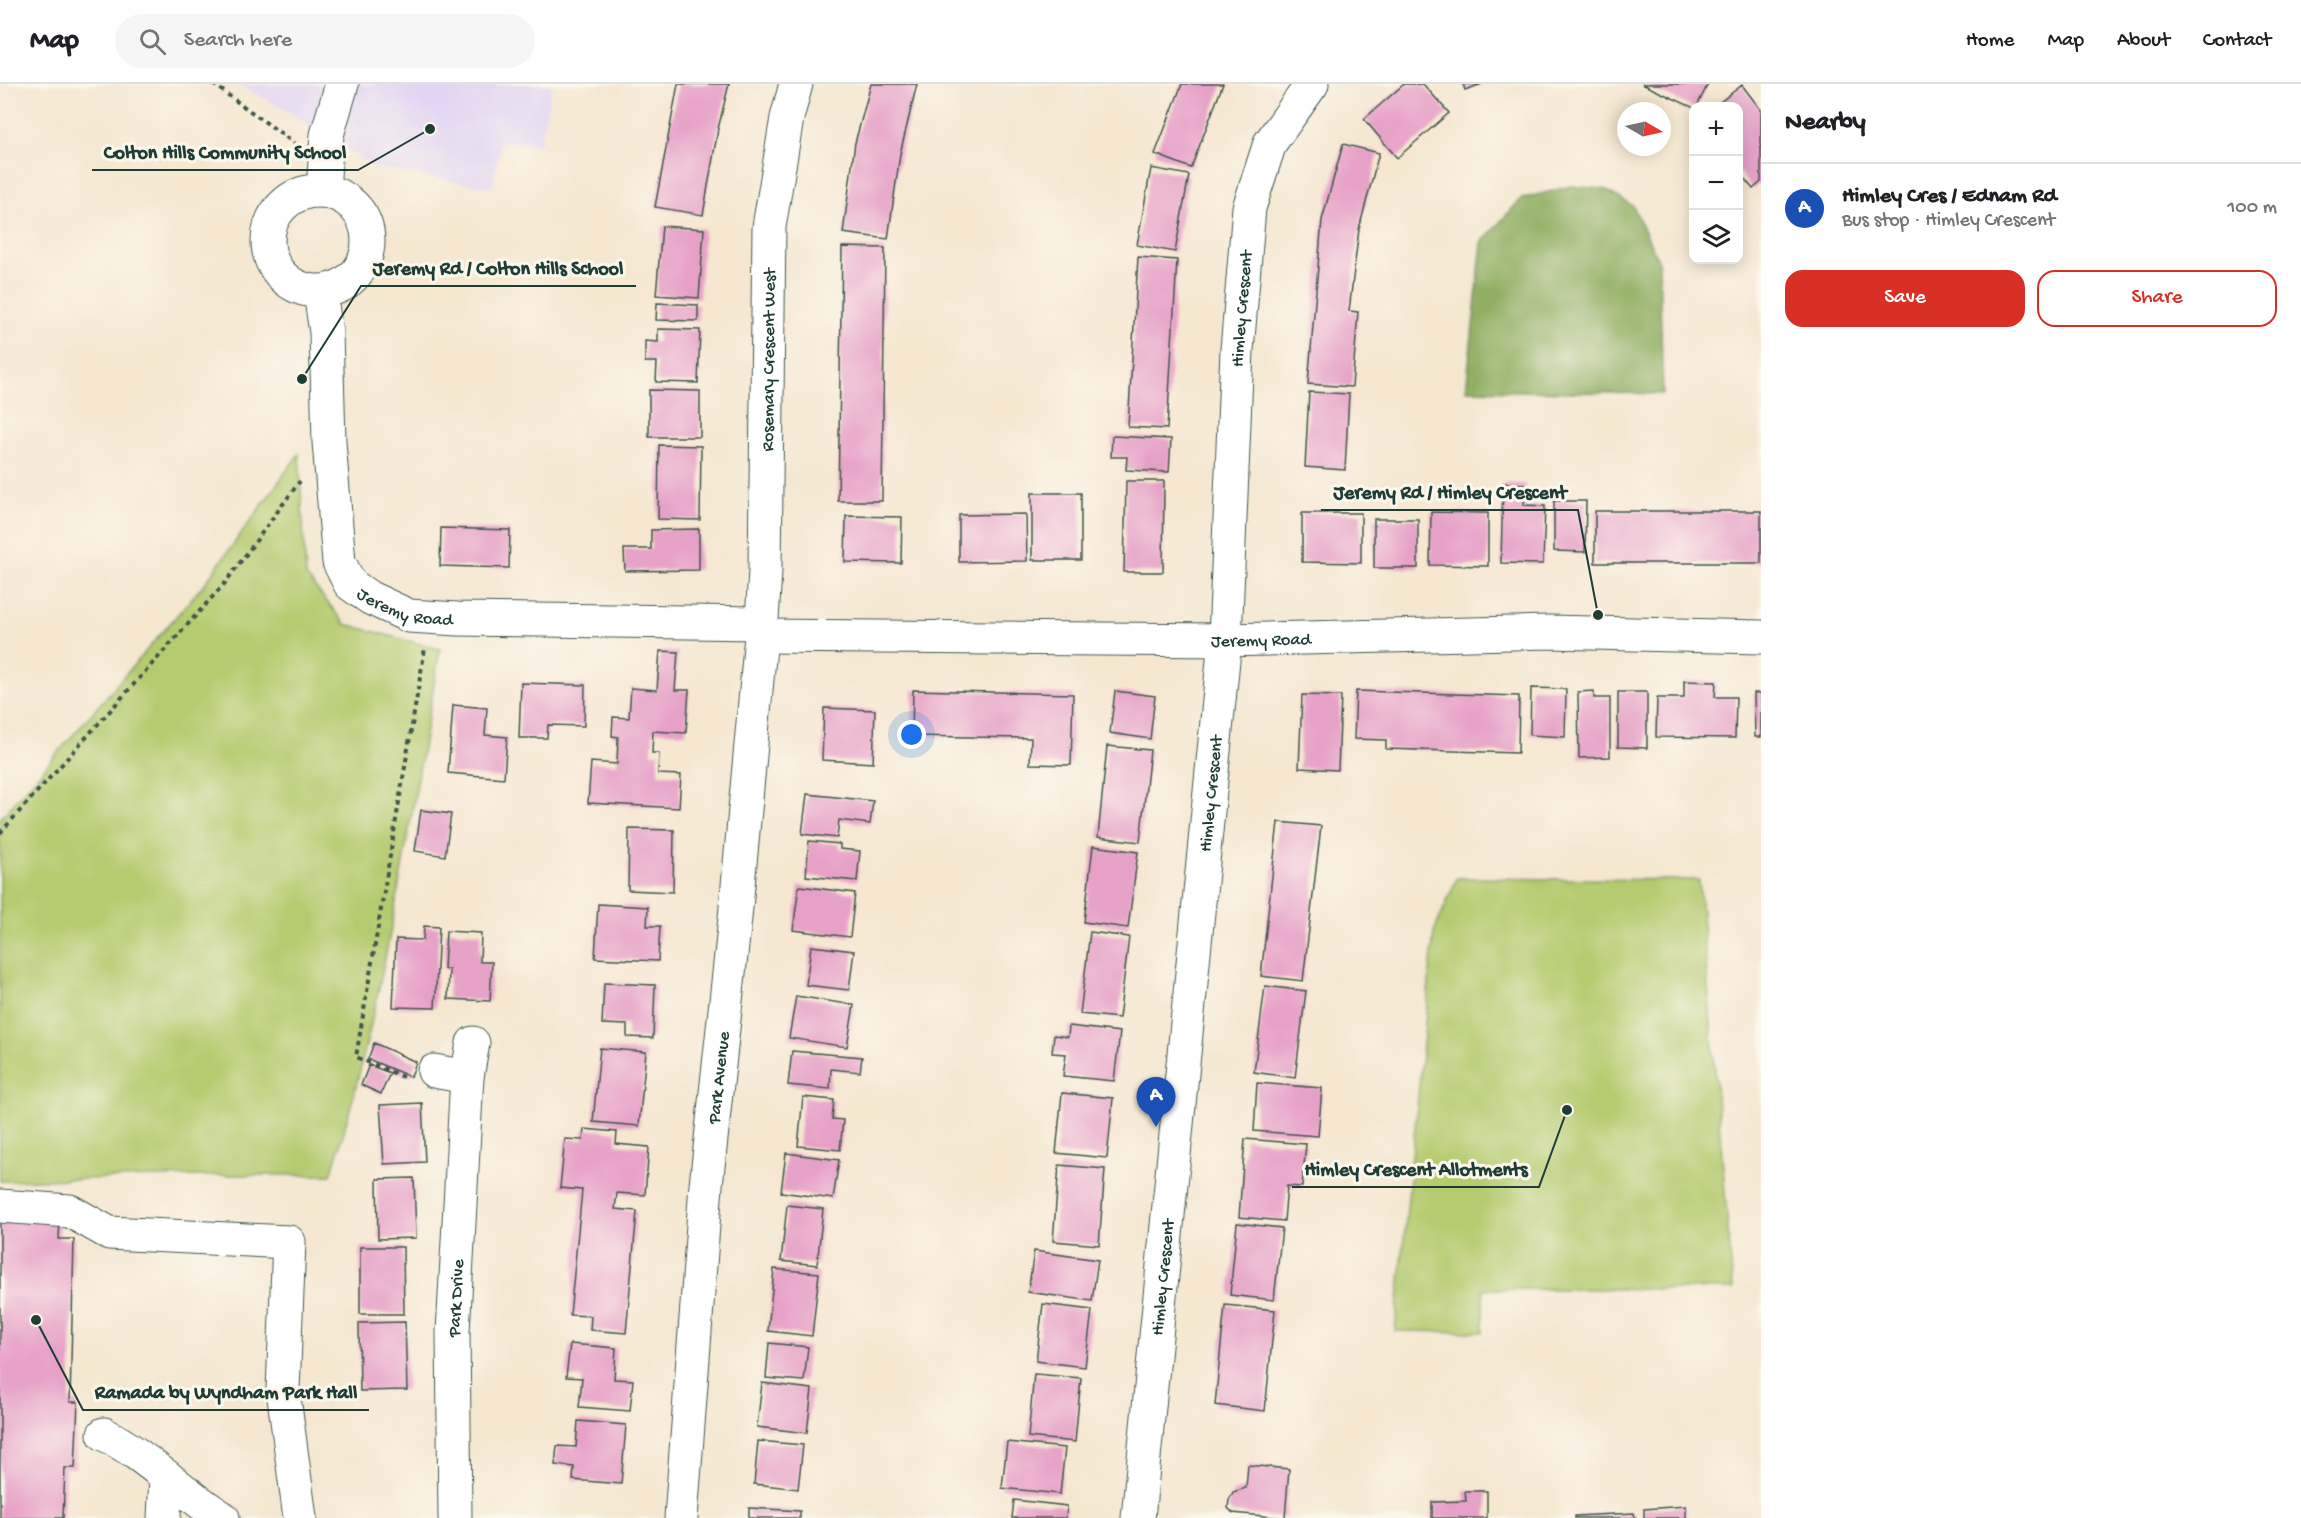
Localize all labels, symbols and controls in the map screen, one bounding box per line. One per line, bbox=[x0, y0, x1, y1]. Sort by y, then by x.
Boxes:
search box bbox=[115, 14, 535, 68]
text: Map bbox=[30, 25, 79, 58]
icon: search bbox=[136, 25, 169, 58]
text: Search here bbox=[184, 28, 292, 54]
text: Home bbox=[1966, 29, 2014, 54]
text: Map bbox=[2047, 29, 2084, 54]
text: About bbox=[2117, 29, 2170, 54]
text: Contact bbox=[2203, 29, 2271, 54]
north arrow bbox=[1617, 102, 1671, 156]
map controls bbox=[1689, 102, 1743, 264]
button: + bbox=[1689, 102, 1743, 156]
text: Nearby bbox=[1785, 108, 1866, 139]
callout: Colton Hills Community School bbox=[92, 132, 358, 170]
text: Colton Hills Community School bbox=[103, 143, 347, 166]
button: − bbox=[1689, 156, 1743, 210]
text: Himley Cres / Ednam Rd bbox=[1842, 184, 2057, 210]
text: A bbox=[1799, 197, 1810, 220]
text: 100 m bbox=[2227, 197, 2277, 220]
button: layers bbox=[1689, 210, 1743, 264]
text: Bus stop · Himley Crescent bbox=[1842, 210, 2055, 233]
callout: Jeremy Rd / Colton Hills School bbox=[361, 248, 636, 286]
street label: Himley Crescent bbox=[1228, 248, 1258, 367]
text: Jeremy Rd / Colton Hills School bbox=[372, 259, 624, 282]
street label: Rosemary Crescent West bbox=[758, 266, 782, 452]
button: Save bbox=[1785, 270, 2025, 327]
button: Share bbox=[2037, 270, 2277, 327]
callout: Jeremy Rd / Himley Crescent bbox=[1321, 472, 1578, 510]
text: Jeremy Rd / Himley Crescent bbox=[1332, 483, 1568, 506]
street label: Jeremy Road bbox=[352, 584, 455, 632]
street label: Jeremy Road bbox=[1211, 630, 1313, 653]
your location bbox=[897, 720, 926, 749]
street label: Himley Crescent bbox=[1196, 733, 1229, 853]
street label: Park Avenue bbox=[705, 1030, 736, 1126]
pin: A bbox=[1136, 1078, 1176, 1127]
callout: Himley Crescent Allotments bbox=[1292, 1149, 1539, 1187]
text: Himley Crescent Allotments bbox=[1304, 1160, 1529, 1183]
street label: Himley Crescent bbox=[1148, 1217, 1181, 1337]
street label: Park Drive bbox=[445, 1258, 470, 1339]
callout: Ramada by Wyndham Park Hall bbox=[83, 1372, 369, 1410]
text: Ramada by Wyndham Park Hall bbox=[94, 1383, 358, 1406]

